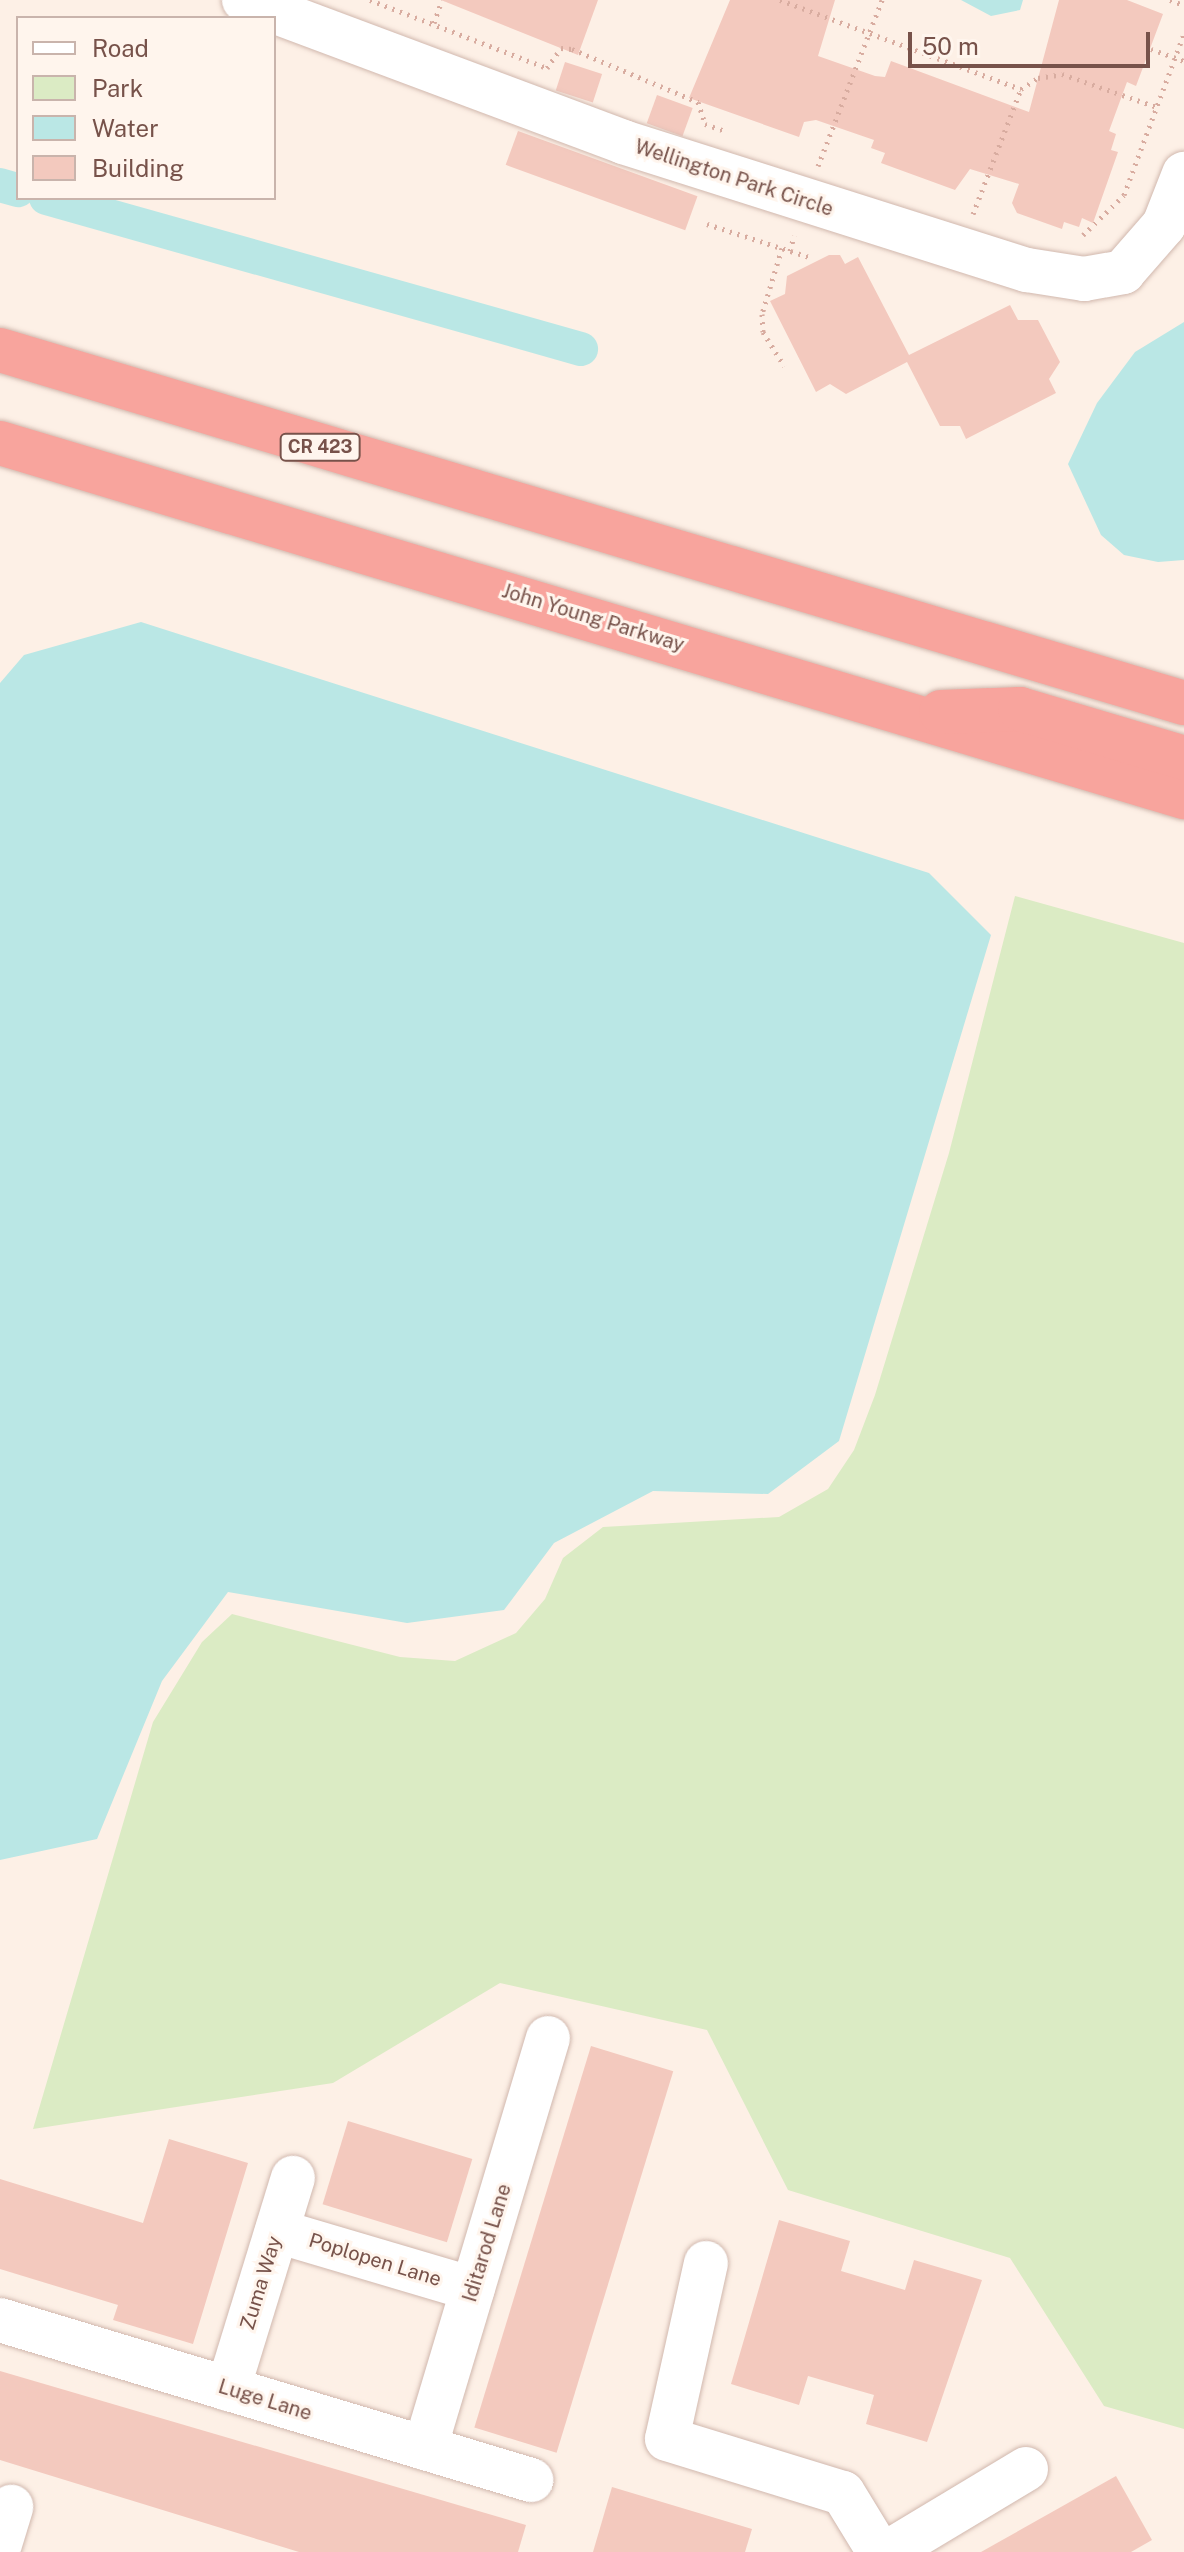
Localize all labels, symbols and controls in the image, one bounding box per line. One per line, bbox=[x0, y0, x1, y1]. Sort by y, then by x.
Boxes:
legend bbox=[16, 16, 276, 200]
scale bar bbox=[912, 16, 1154, 66]
text: 50 m bbox=[922, 32, 979, 60]
text: Road bbox=[92, 34, 149, 62]
text: Park bbox=[92, 74, 143, 102]
text: Water bbox=[92, 114, 159, 142]
street label: Wellington Park Circle bbox=[632, 135, 836, 221]
text: Building bbox=[92, 154, 184, 182]
road number: CR 423 bbox=[278, 433, 362, 461]
street label: John Young Parkway bbox=[499, 579, 687, 657]
street label: Iditarod Lane bbox=[458, 2181, 516, 2305]
street label: Poplopen Lane bbox=[306, 2228, 444, 2292]
street label: Zuma Way bbox=[235, 2233, 287, 2333]
street label: Luge Lane bbox=[215, 2374, 315, 2426]

